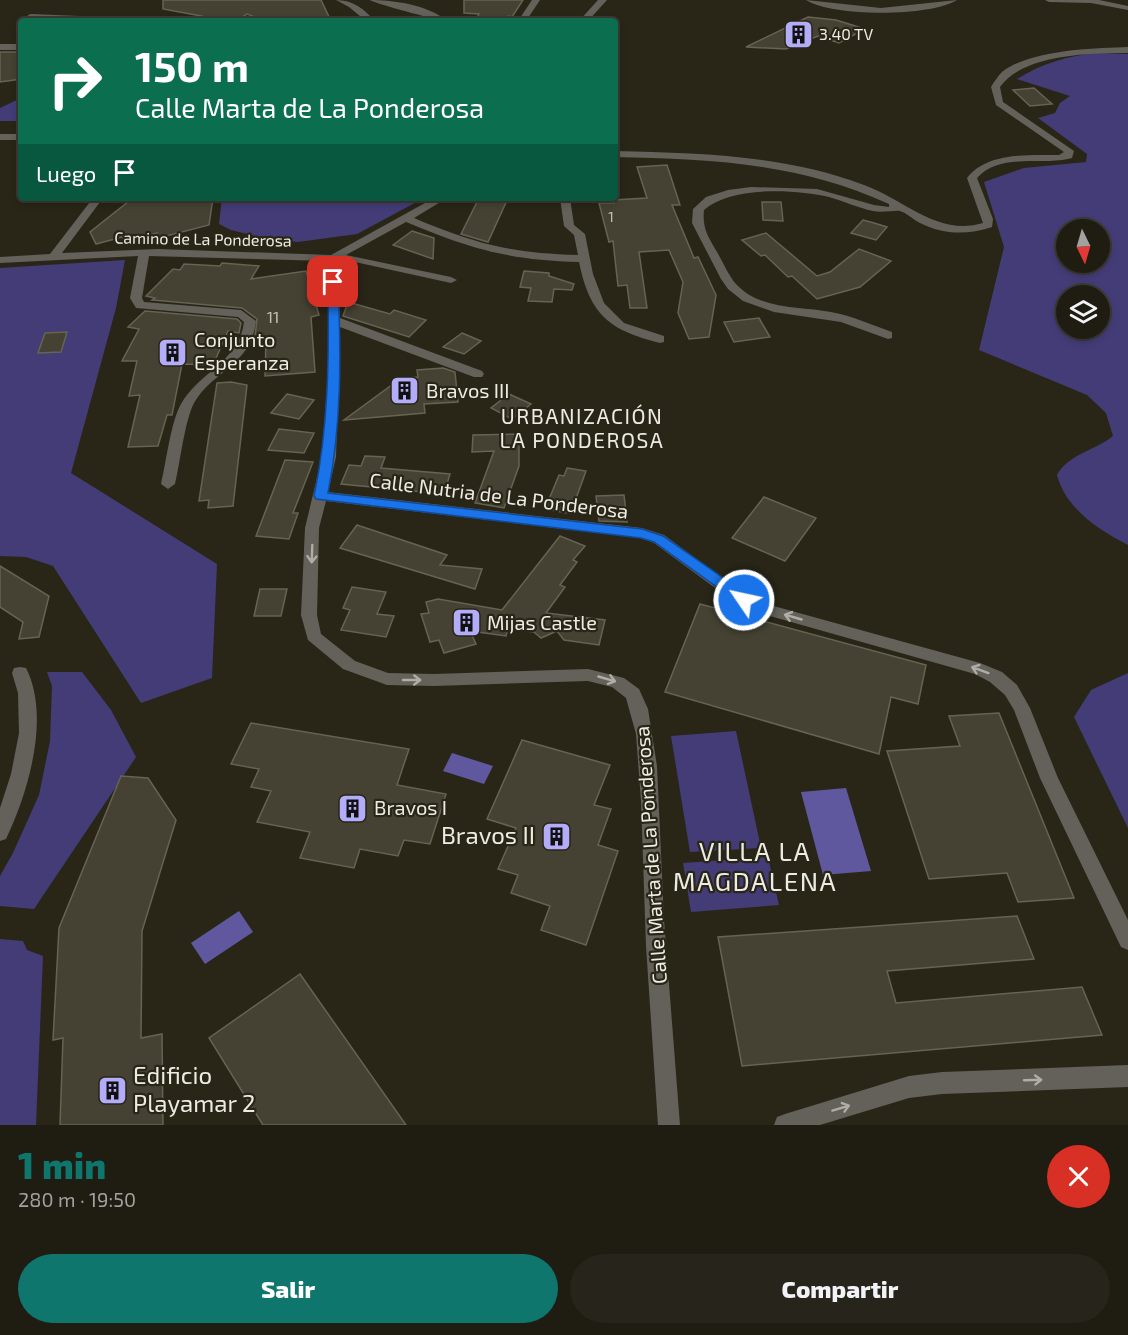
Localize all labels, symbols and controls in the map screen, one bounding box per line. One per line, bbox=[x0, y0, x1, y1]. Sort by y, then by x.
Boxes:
building icon: 3.40 TV bbox=[782, 18, 814, 50]
place label: 3.40 TV bbox=[819, 24, 873, 43]
text: 150 m bbox=[135, 40, 249, 90]
icon: right bbox=[36, 42, 114, 120]
text: Calle Marta de La Ponderosa bbox=[135, 91, 484, 123]
icon: arrive bbox=[108, 156, 141, 189]
text: Luego bbox=[36, 160, 96, 186]
house number: 1 bbox=[608, 208, 614, 225]
north arrow bbox=[1056, 219, 1110, 273]
map controls bbox=[1056, 219, 1110, 339]
street label: Camino de La Ponderosa bbox=[114, 227, 292, 250]
pin bbox=[307, 256, 358, 307]
icon: arrive bbox=[316, 265, 349, 298]
button: layers bbox=[1056, 285, 1110, 339]
house number: 11 bbox=[267, 307, 279, 326]
place label: Conjunto Esperanza bbox=[194, 327, 290, 374]
building icon: Conjunto Esperanza bbox=[157, 336, 189, 368]
building icon: Bravos III bbox=[389, 375, 421, 407]
place label: Bravos III bbox=[426, 378, 510, 402]
district label: URBANIZACIÓN LA PONDEROSA bbox=[500, 403, 664, 452]
street label: Calle Nutria de La Ponderosa bbox=[368, 467, 630, 523]
one-way arrow bbox=[306, 543, 317, 563]
position arrow bbox=[712, 568, 776, 632]
building icon: Mijas Castle bbox=[450, 607, 482, 639]
place label: Mijas Castle bbox=[487, 610, 597, 634]
one-way arrow bbox=[783, 610, 802, 622]
one-way arrow bbox=[971, 664, 990, 675]
one-way arrow bbox=[402, 674, 422, 686]
one-way arrow bbox=[597, 674, 616, 685]
street label: Calle Marta de La Ponderosa bbox=[629, 725, 671, 985]
building icon: Bravos I bbox=[337, 792, 369, 824]
place label: Bravos I bbox=[374, 795, 447, 819]
place label: Bravos II bbox=[441, 820, 535, 849]
building icon: Bravos II bbox=[540, 820, 572, 852]
district label: VILLA LA MAGDALENA bbox=[673, 835, 837, 896]
place label: Edificio Playamar 2 bbox=[133, 1060, 255, 1117]
building icon: Edificio Playamar 2 bbox=[96, 1074, 128, 1106]
one-way arrow bbox=[1022, 1074, 1042, 1085]
one-way arrow bbox=[831, 1102, 850, 1113]
text: 1 min bbox=[18, 1143, 106, 1186]
button: close bbox=[1047, 1145, 1110, 1208]
text: 280 m · 19:50 bbox=[18, 1187, 136, 1211]
button: Salir bbox=[18, 1254, 558, 1323]
button: Compartir bbox=[570, 1254, 1110, 1323]

